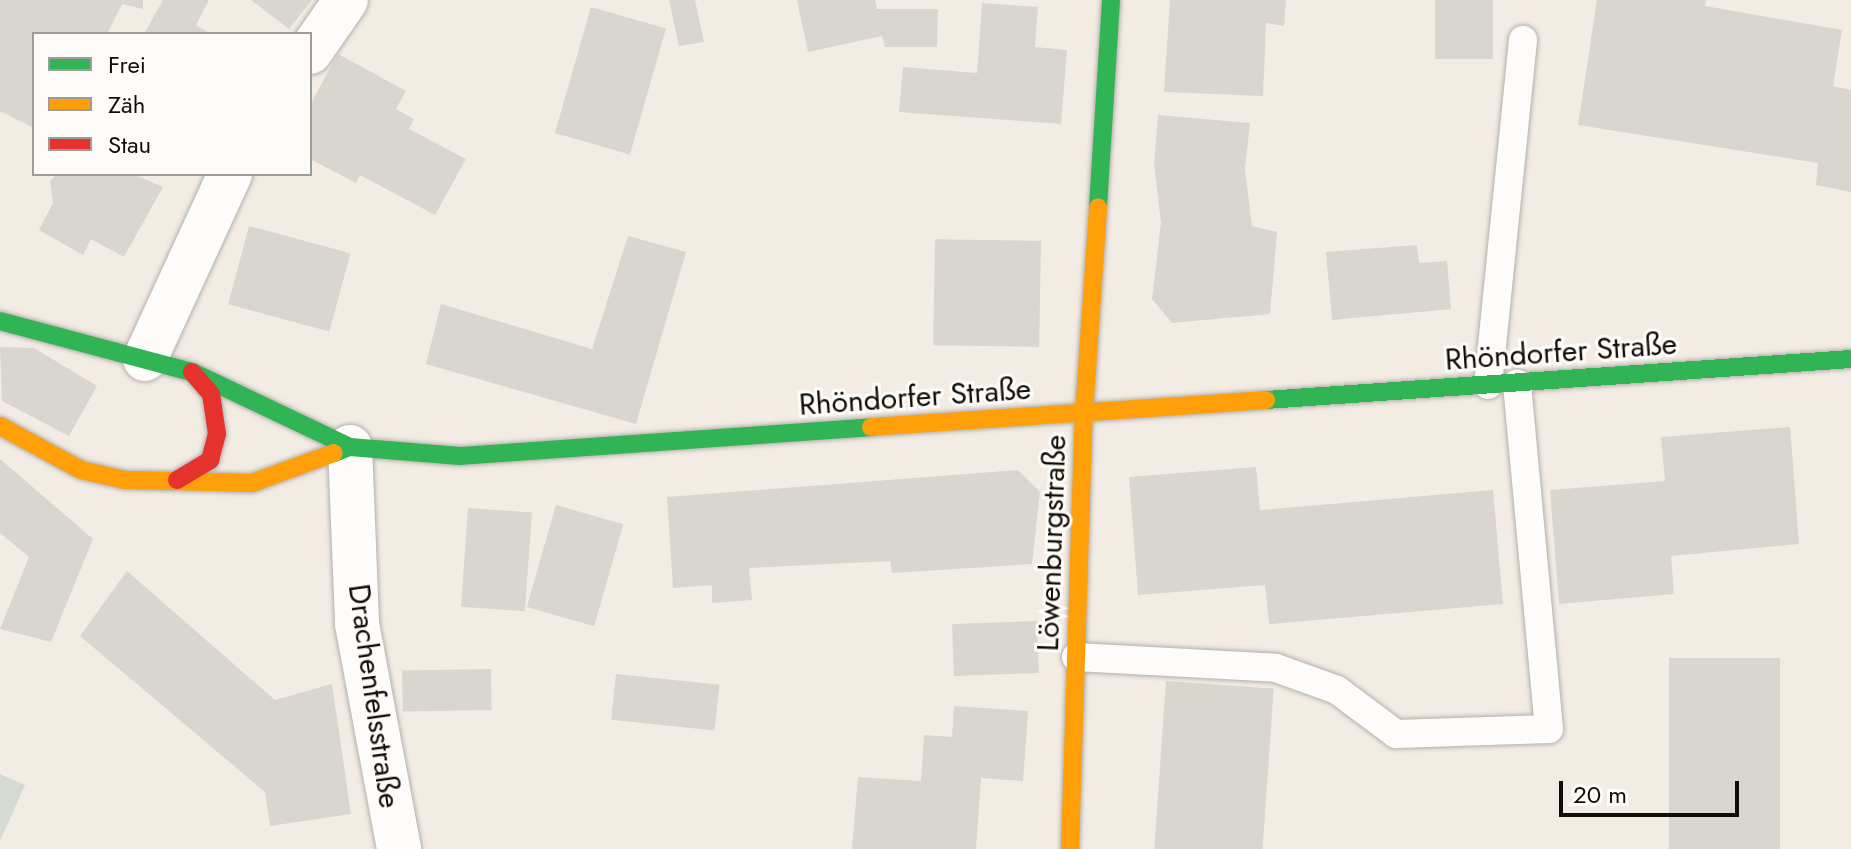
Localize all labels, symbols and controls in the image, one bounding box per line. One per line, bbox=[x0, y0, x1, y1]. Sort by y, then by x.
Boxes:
legend bbox=[32, 32, 312, 176]
text: Frei bbox=[108, 47, 146, 82]
text: Zäh bbox=[108, 87, 145, 122]
text: Stau bbox=[108, 127, 151, 162]
street label: Rhöndorfer Straße bbox=[1444, 326, 1678, 378]
street label: Rhöndorfer Straße bbox=[798, 371, 1032, 423]
street label: Löwenburgstraße bbox=[1030, 434, 1074, 652]
street label: Drachenfelsstraße bbox=[340, 582, 408, 810]
scale bar bbox=[1563, 765, 1743, 815]
text: 20 m bbox=[1573, 777, 1627, 812]

